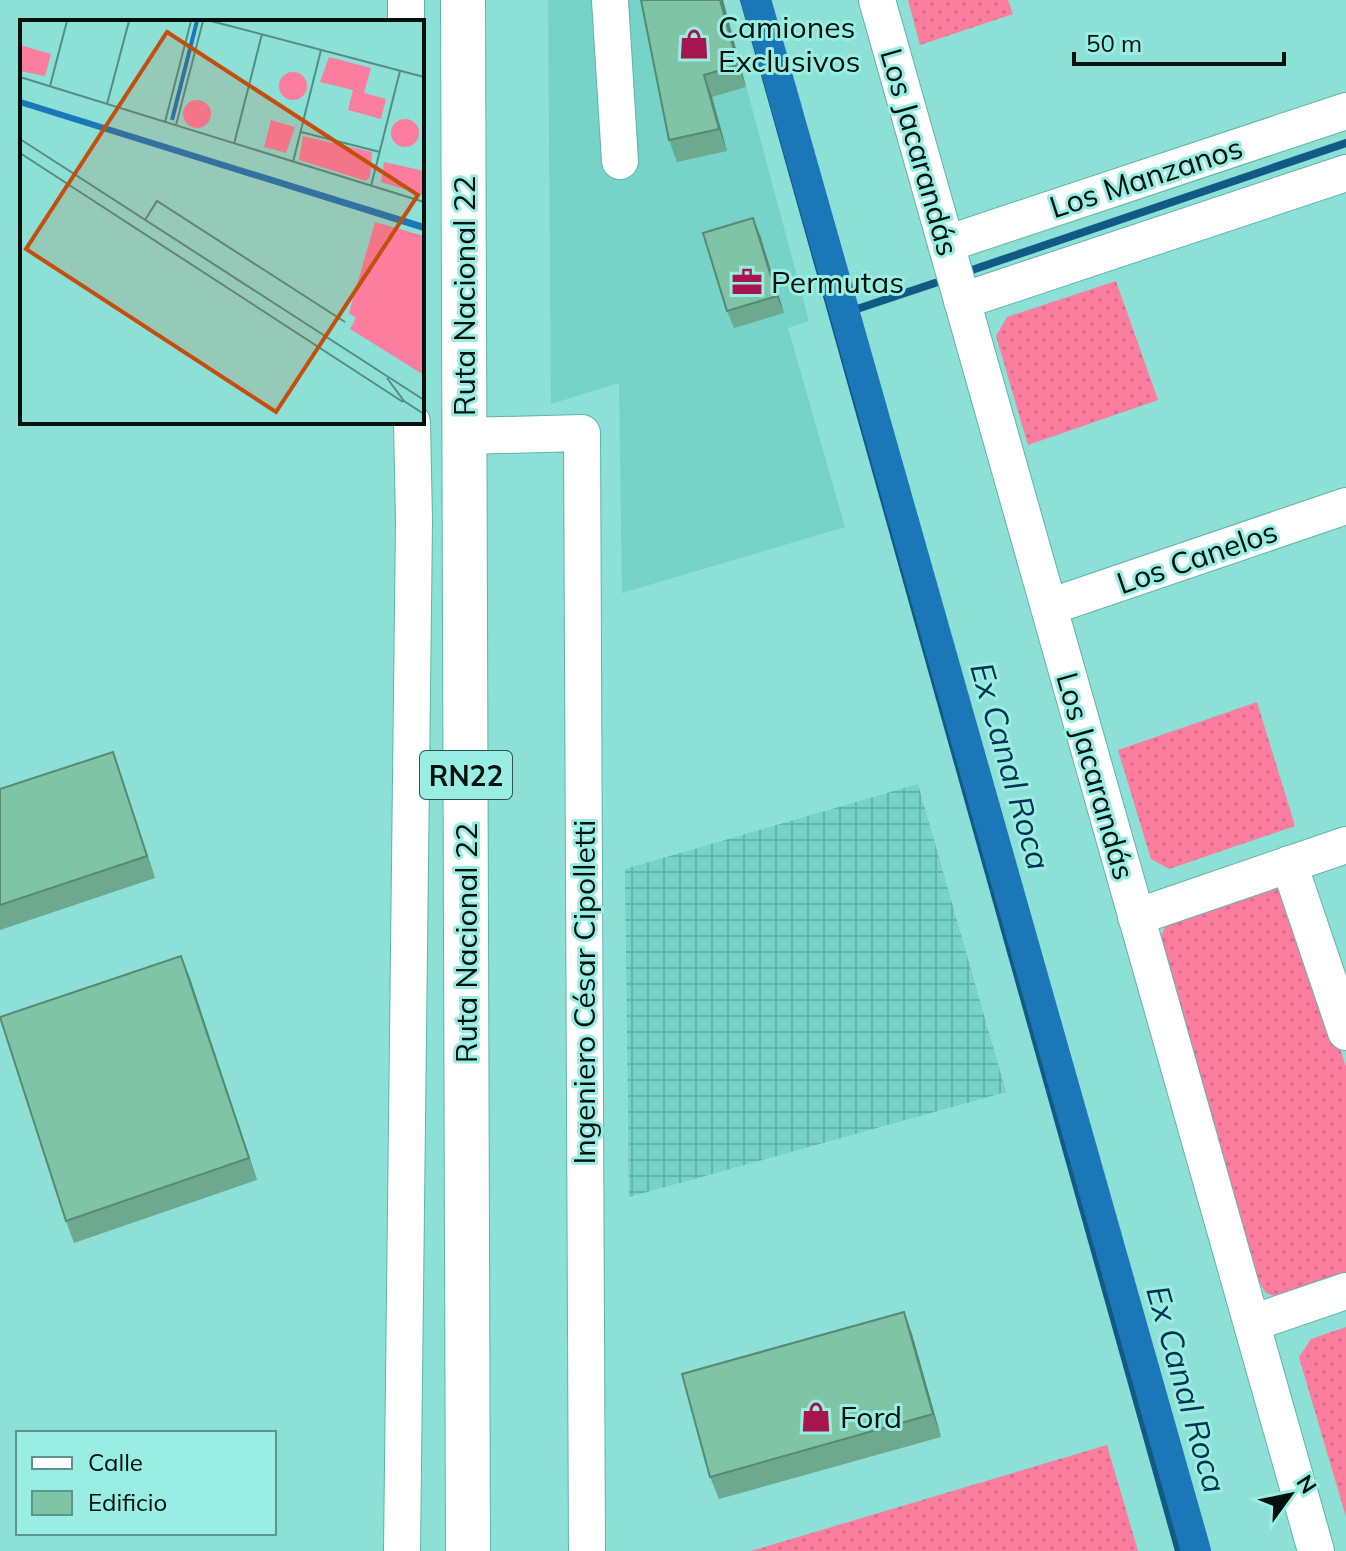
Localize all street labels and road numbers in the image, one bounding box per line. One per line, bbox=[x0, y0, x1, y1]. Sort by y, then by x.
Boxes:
street label: Los Jacarandás bbox=[872, 44, 968, 260]
street label: Los Manzanos bbox=[1045, 128, 1247, 226]
street label: Ruta Nacional 22 bbox=[445, 176, 483, 416]
street label: Los Canelos bbox=[1112, 512, 1282, 602]
street label: Los Jacarandás bbox=[1048, 668, 1144, 884]
road number: RN22 bbox=[420, 751, 512, 799]
street label: Ingeniero César Cipolletti bbox=[565, 820, 603, 1164]
street label: Ruta Nacional 22 bbox=[447, 823, 485, 1063]

